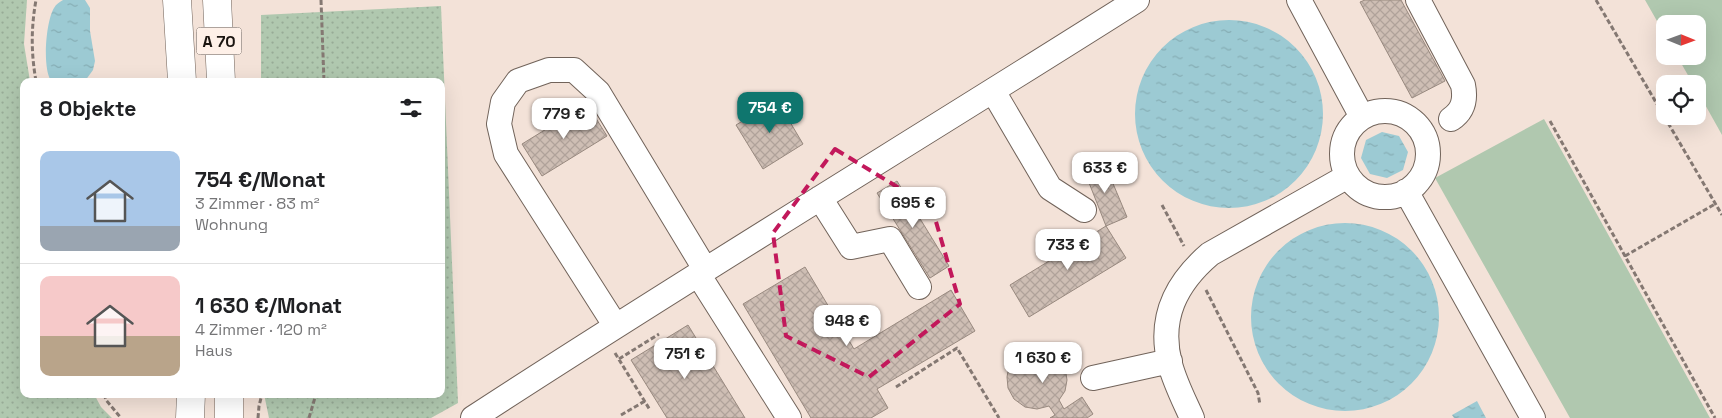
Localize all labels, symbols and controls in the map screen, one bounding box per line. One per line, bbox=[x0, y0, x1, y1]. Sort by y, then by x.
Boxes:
north arrow bbox=[1656, 15, 1706, 65]
map controls bbox=[1656, 15, 1706, 125]
road number: A 70 bbox=[196, 27, 242, 54]
button: locate bbox=[1656, 75, 1706, 125]
pin: 754 € bbox=[735, 92, 805, 134]
icon: filters bbox=[397, 94, 425, 122]
text: 8 Objekte bbox=[40, 95, 136, 122]
text: 754 € bbox=[748, 97, 792, 118]
pin: 779 € bbox=[529, 98, 599, 140]
text: 779 € bbox=[543, 103, 585, 124]
pin: 633 € bbox=[1070, 152, 1140, 194]
text: 633 € bbox=[1083, 157, 1127, 178]
text: 754 €/Monat bbox=[195, 166, 326, 193]
icon: home bbox=[80, 171, 140, 231]
pin: 695 € bbox=[878, 186, 948, 229]
text: 695 € bbox=[891, 192, 935, 213]
text: 3 Zimmer · 83 m² bbox=[195, 193, 320, 214]
text: Wohnung bbox=[195, 214, 268, 235]
pin: 733 € bbox=[1033, 228, 1103, 271]
text: 733 € bbox=[1046, 234, 1090, 255]
text: 1 630 €/Monat bbox=[195, 292, 342, 319]
icon: home bbox=[80, 296, 140, 356]
pin: 948 € bbox=[812, 304, 882, 347]
text: 948 € bbox=[825, 310, 869, 331]
text: 4 Zimmer · 120 m² bbox=[195, 319, 327, 340]
pin: 751 € bbox=[650, 338, 720, 380]
text: Haus bbox=[195, 340, 233, 361]
pin: 1 630 € bbox=[997, 342, 1089, 384]
text: 751 € bbox=[665, 343, 705, 364]
text: 1 630 € bbox=[1015, 347, 1071, 368]

